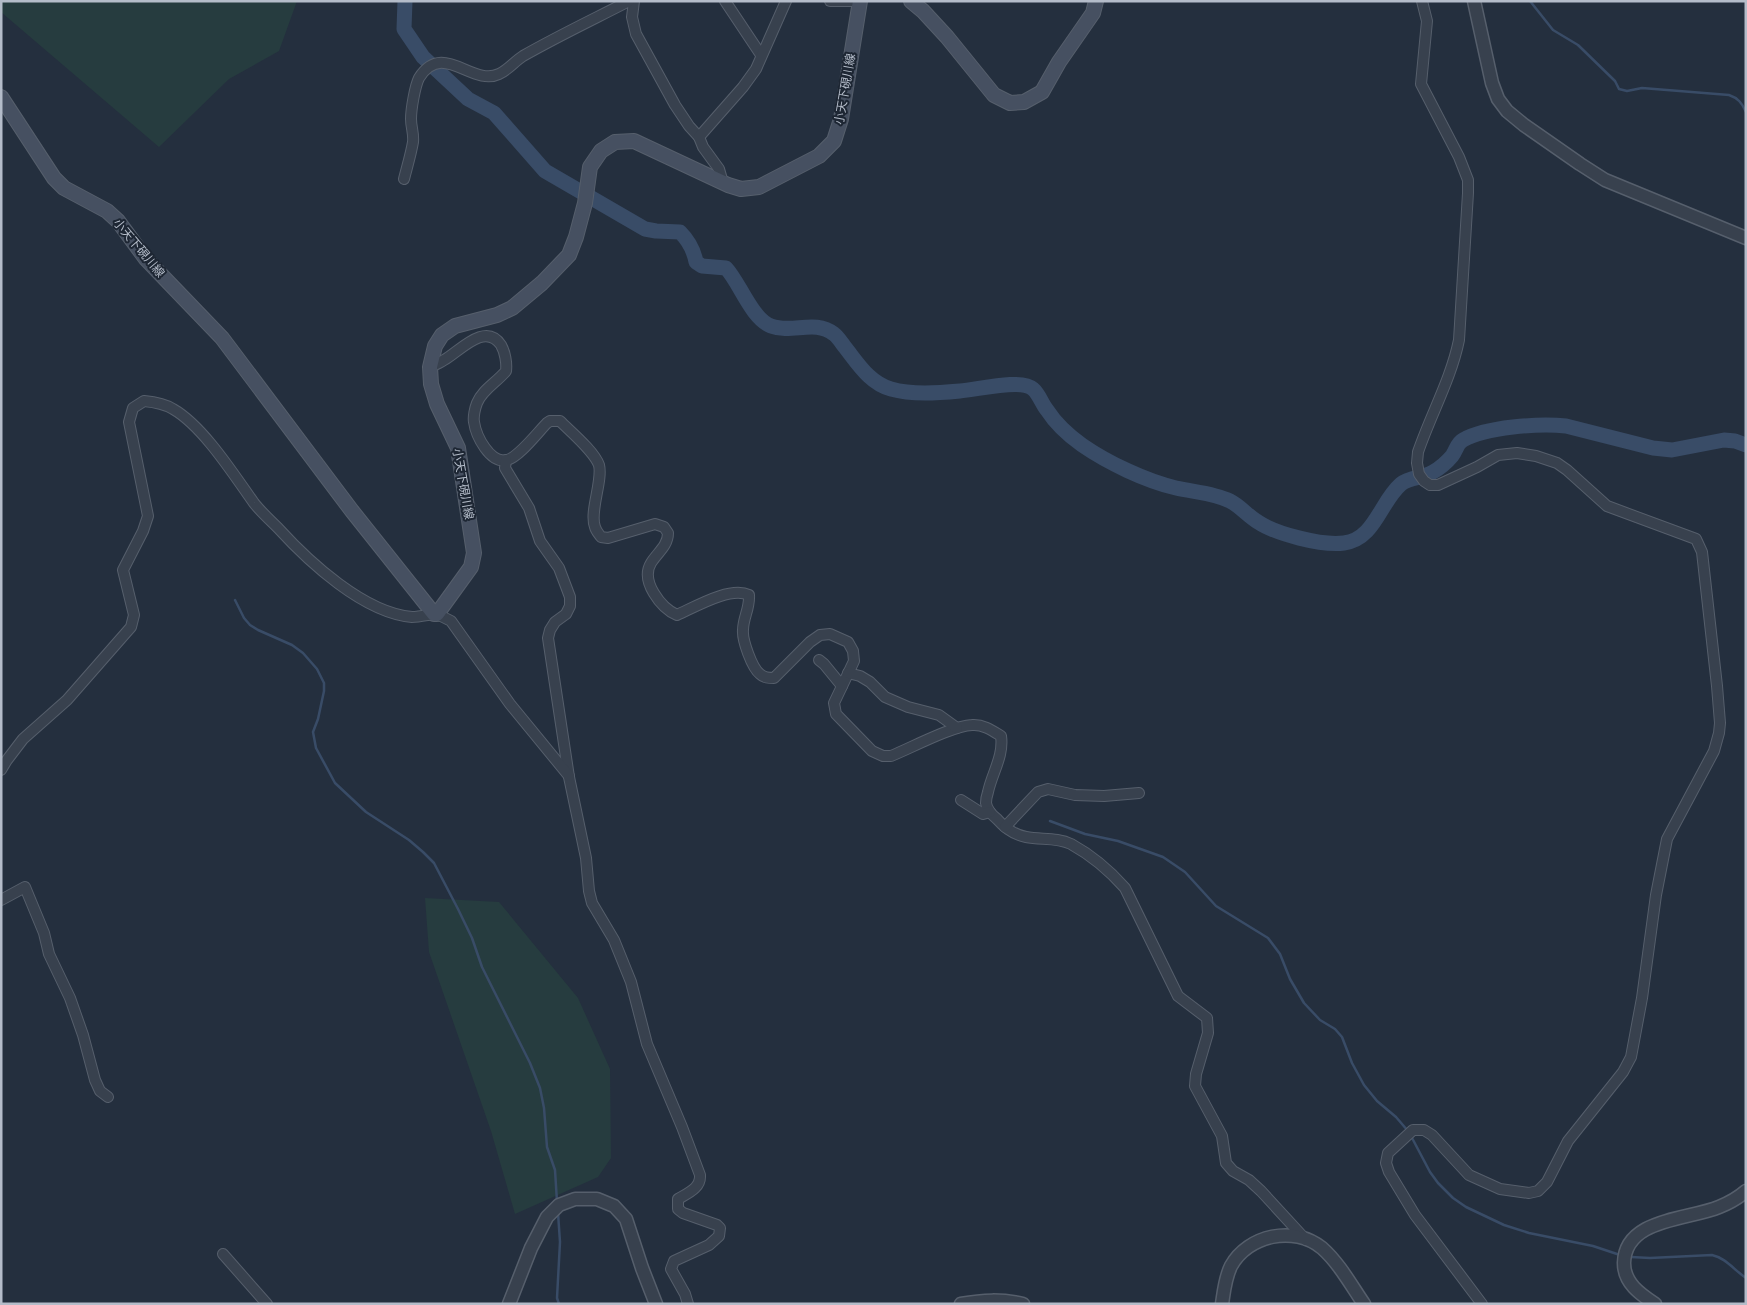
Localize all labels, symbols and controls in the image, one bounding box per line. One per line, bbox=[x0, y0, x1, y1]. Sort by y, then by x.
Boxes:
street label: 小天下硯川線 bbox=[831, 52, 859, 126]
street label: 小天下硯川線 bbox=[110, 215, 168, 281]
street label: 小天下硯川線 bbox=[449, 447, 477, 521]

